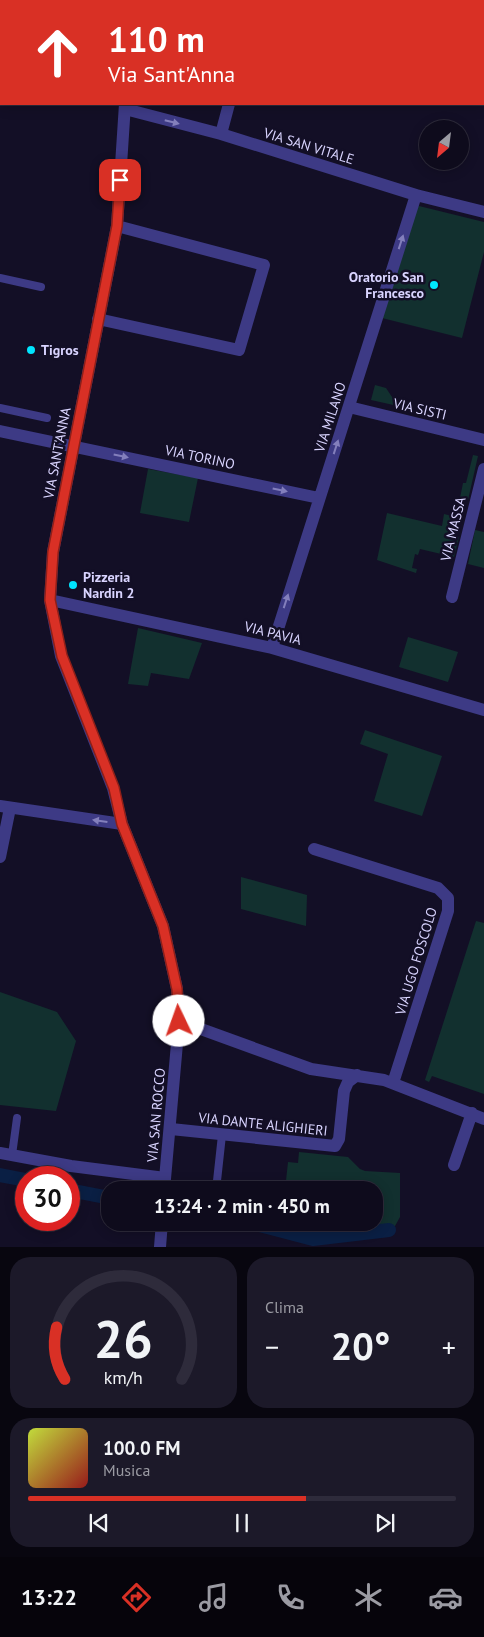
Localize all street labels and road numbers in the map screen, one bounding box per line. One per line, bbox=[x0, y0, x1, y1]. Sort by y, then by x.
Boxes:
street label: VIA SAN VITALE bbox=[261, 123, 356, 168]
street label: VIA MILANO bbox=[310, 379, 350, 455]
street label: VIA SISTI bbox=[391, 394, 448, 424]
street label: VIA SANT'ANNA bbox=[39, 405, 75, 501]
street label: VIA TORINO bbox=[162, 441, 237, 473]
street label: VIA MASSA bbox=[436, 494, 470, 564]
street label: VIA PAVIA bbox=[242, 617, 304, 649]
street label: VIA UGO FOSCOLO bbox=[391, 905, 441, 1018]
street label: VIA SAN ROCCO bbox=[143, 1067, 169, 1164]
street label: VIA DANTE ALIGHIERI bbox=[197, 1108, 328, 1140]

